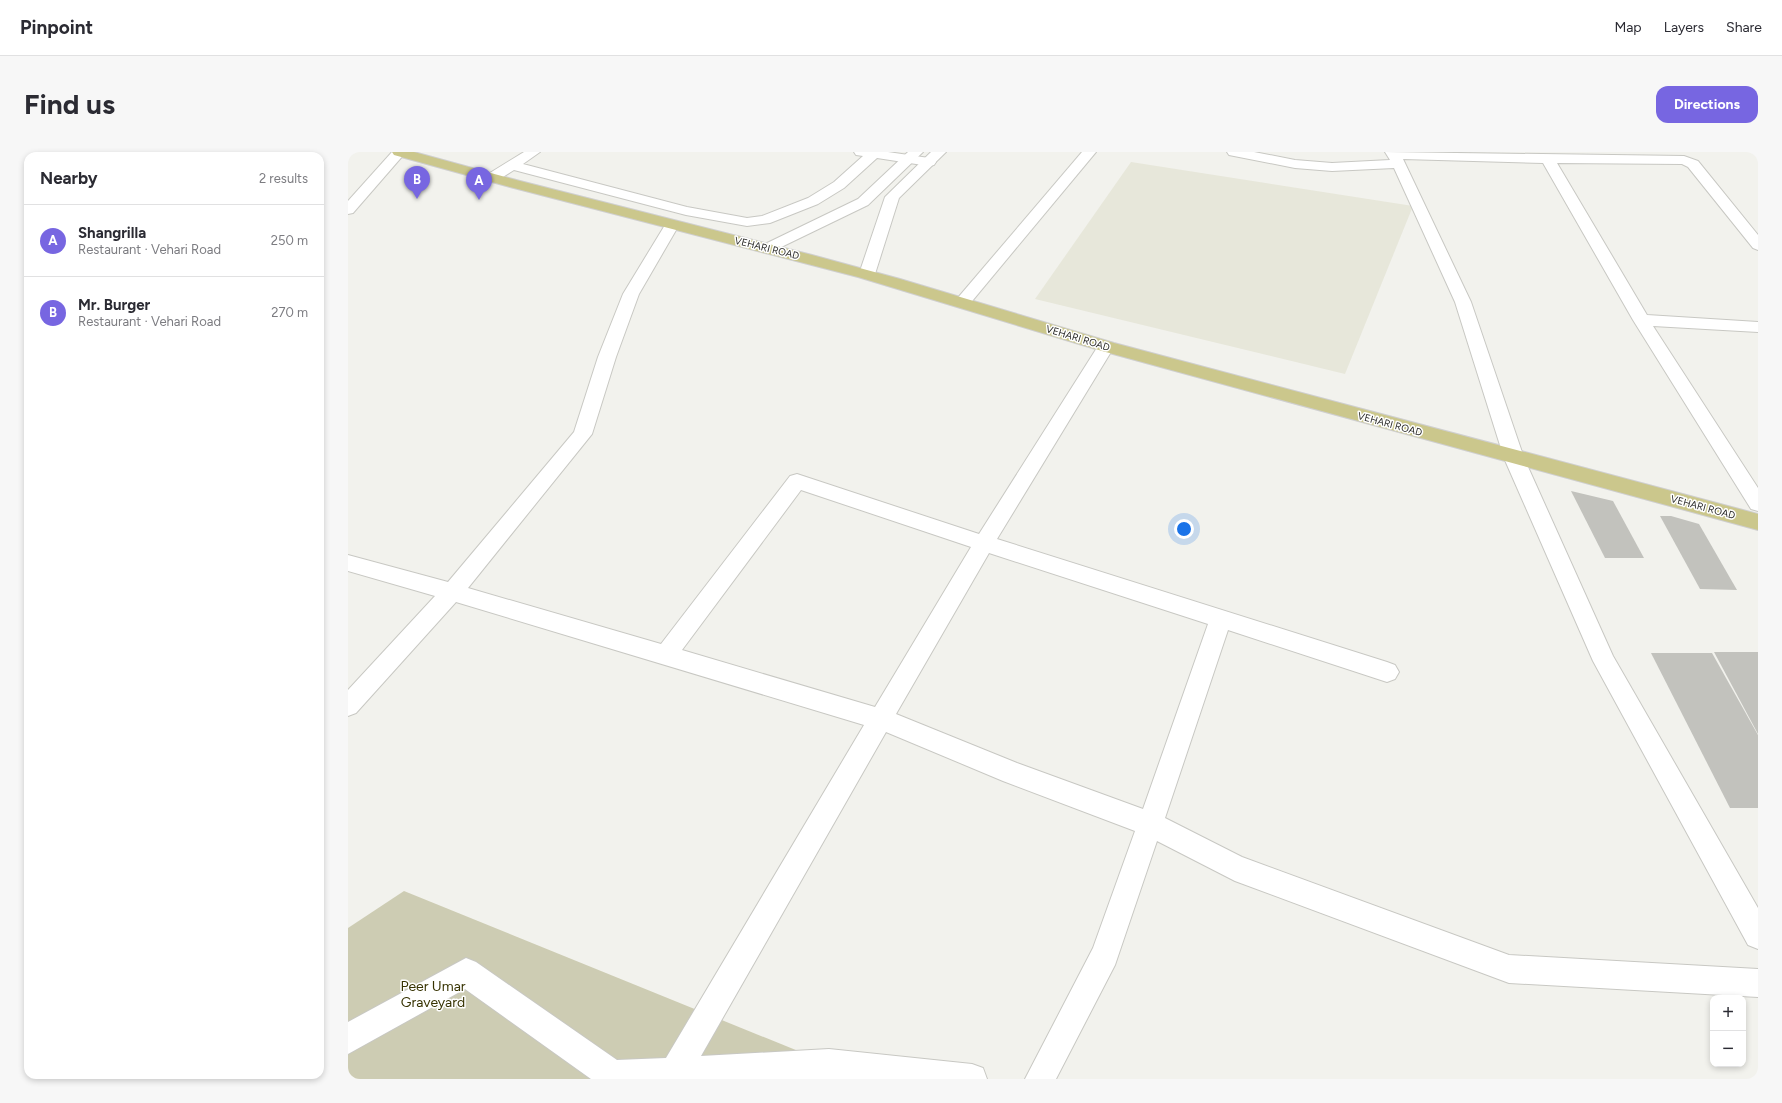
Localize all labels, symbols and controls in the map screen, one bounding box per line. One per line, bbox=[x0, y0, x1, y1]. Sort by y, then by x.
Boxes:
text: Pinpoint bbox=[20, 16, 93, 39]
text: Map bbox=[1614, 19, 1642, 36]
text: Layers bbox=[1664, 19, 1704, 36]
text: Share bbox=[1726, 19, 1762, 36]
button: Directions bbox=[1656, 86, 1758, 123]
text: Find us bbox=[24, 87, 115, 121]
pin: B bbox=[404, 166, 430, 199]
pin: A bbox=[466, 167, 492, 200]
text: Nearby bbox=[40, 168, 98, 188]
text: 2 results bbox=[259, 171, 308, 186]
text: Shangrilla bbox=[78, 224, 146, 242]
text: A bbox=[48, 233, 58, 248]
text: 250 m bbox=[271, 233, 308, 248]
street label: VEHARI ROAD bbox=[733, 234, 801, 262]
text: Restaurant · Vehari Road bbox=[78, 242, 221, 257]
text: Mr. Burger bbox=[78, 296, 150, 314]
text: B bbox=[49, 305, 57, 320]
text: 270 m bbox=[271, 305, 308, 320]
text: Restaurant · Vehari Road bbox=[78, 314, 221, 329]
street label: VEHARI ROAD bbox=[1044, 322, 1112, 354]
street label: VEHARI ROAD bbox=[1356, 409, 1424, 439]
street label: VEHARI ROAD bbox=[1669, 492, 1737, 522]
your location bbox=[1174, 519, 1194, 539]
park label: Peer Umar Graveyard bbox=[400, 978, 466, 1011]
map controls bbox=[1710, 995, 1746, 1067]
button: + bbox=[1710, 995, 1746, 1031]
button: − bbox=[1710, 1031, 1746, 1067]

